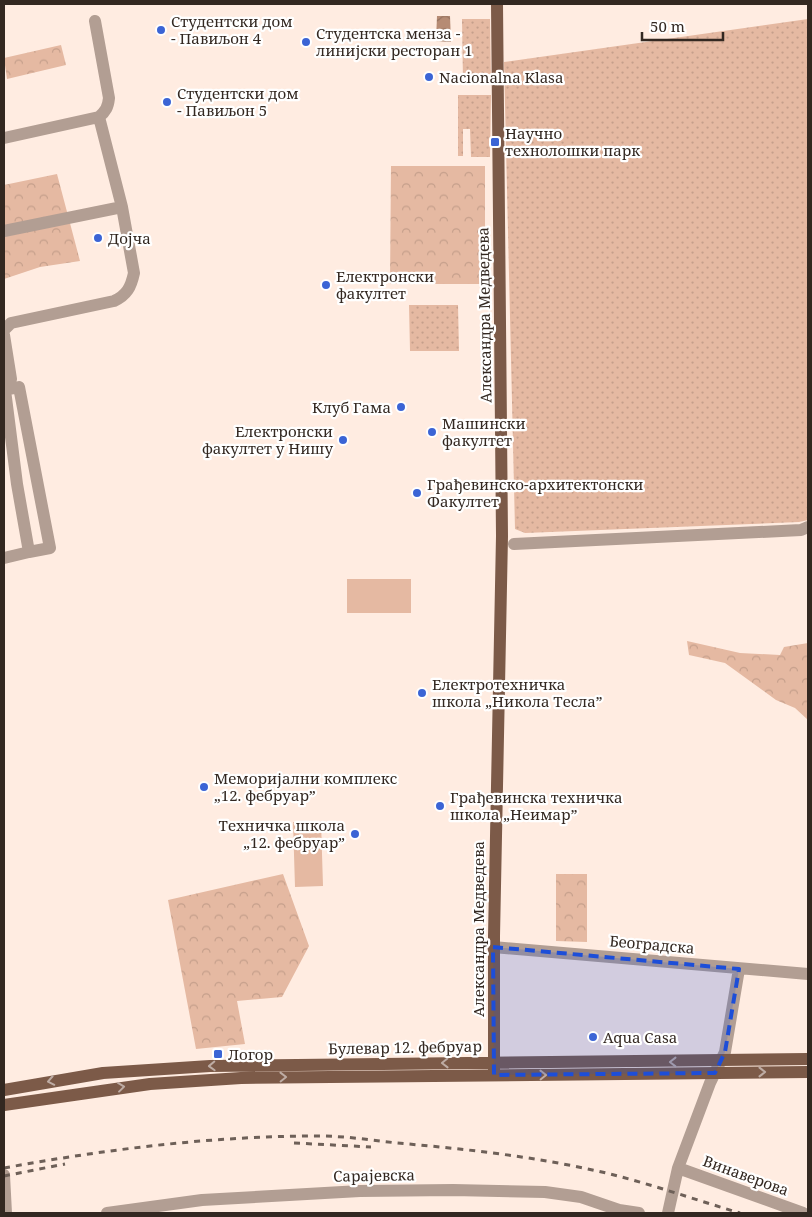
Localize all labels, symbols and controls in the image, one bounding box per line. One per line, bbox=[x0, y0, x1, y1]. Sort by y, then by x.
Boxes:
scale bar bbox=[642, 10, 723, 42]
place label: Студентски дом - Павиљон 4 bbox=[171, 11, 293, 48]
text: 50 m bbox=[650, 16, 685, 36]
place label: Студентска менза - линијски ресторан 1 bbox=[316, 23, 473, 60]
marker: Студентски дом - Павиљон 4 bbox=[155, 24, 167, 36]
marker: Студентска менза - линијски ресторан 1 bbox=[300, 36, 312, 48]
place label: Nacionalna Klasa bbox=[439, 67, 563, 87]
marker: Nacionalna Klasa bbox=[423, 71, 435, 83]
place label: Студентски дом - Павиљон 5 bbox=[177, 83, 299, 120]
marker: Студентски дом - Павиљон 5 bbox=[161, 96, 173, 108]
place label: Научно технолошки парк bbox=[505, 123, 640, 160]
marker: Научно технолошки парк bbox=[489, 136, 501, 148]
street label: Александра Медведева bbox=[472, 227, 496, 403]
place label: Дојча bbox=[108, 228, 151, 248]
marker: Дојча bbox=[92, 232, 104, 244]
place label: Електронски факултет bbox=[336, 266, 434, 303]
marker: Електронски факултет bbox=[320, 279, 332, 291]
place label: Клуб Гама bbox=[312, 397, 391, 417]
marker: Клуб Гама bbox=[395, 401, 407, 413]
place label: Машински факултет bbox=[442, 413, 526, 450]
place label: Електронски факултет у Нишу bbox=[202, 421, 333, 458]
marker: Машински факултет bbox=[426, 426, 438, 438]
marker: Електронски факултет у Нишу bbox=[337, 434, 349, 446]
place label: Грађевинско-архитектонски Факултет bbox=[427, 474, 643, 511]
marker: Грађевинско-архитектонски Факултет bbox=[411, 487, 423, 499]
place label: Електротехничка школа „Никола Тесла” bbox=[432, 674, 603, 711]
marker: Електротехничка школа „Никола Тесла” bbox=[416, 687, 428, 699]
place label: Меморијални комплекс „12. фебруар” bbox=[214, 768, 397, 805]
marker: Меморијални комплекс „12. фебруар” bbox=[198, 781, 210, 793]
place label: Грађевинска техничка школа „Неимар” bbox=[450, 787, 623, 824]
marker: Грађевинска техничка школа „Неимар” bbox=[434, 800, 446, 812]
place label: Техничка школа „12. фебруар” bbox=[219, 815, 345, 852]
marker: Техничка школа „12. фебруар” bbox=[349, 828, 361, 840]
street label: Александра Медведева bbox=[468, 841, 488, 1017]
street label: Београдска bbox=[609, 930, 695, 958]
place label: Aqua Casa bbox=[603, 1027, 677, 1047]
marker: Aqua Casa bbox=[587, 1031, 599, 1043]
street label: Булевар 12. фебруар bbox=[328, 1036, 482, 1058]
place label: Логор bbox=[228, 1044, 273, 1064]
marker: Логор bbox=[212, 1048, 224, 1060]
one-way arrow bbox=[669, 1057, 676, 1067]
one-way arrow bbox=[441, 1058, 448, 1068]
one-way arrow bbox=[208, 1061, 216, 1071]
one-way arrow bbox=[758, 1067, 766, 1077]
one-way arrow bbox=[539, 1070, 547, 1081]
one-way arrow bbox=[280, 1072, 287, 1082]
one-way arrow bbox=[46, 1075, 55, 1086]
one-way arrow bbox=[117, 1082, 125, 1093]
street label: Винаверова bbox=[700, 1150, 792, 1200]
street label: Сарајевска bbox=[333, 1164, 415, 1186]

